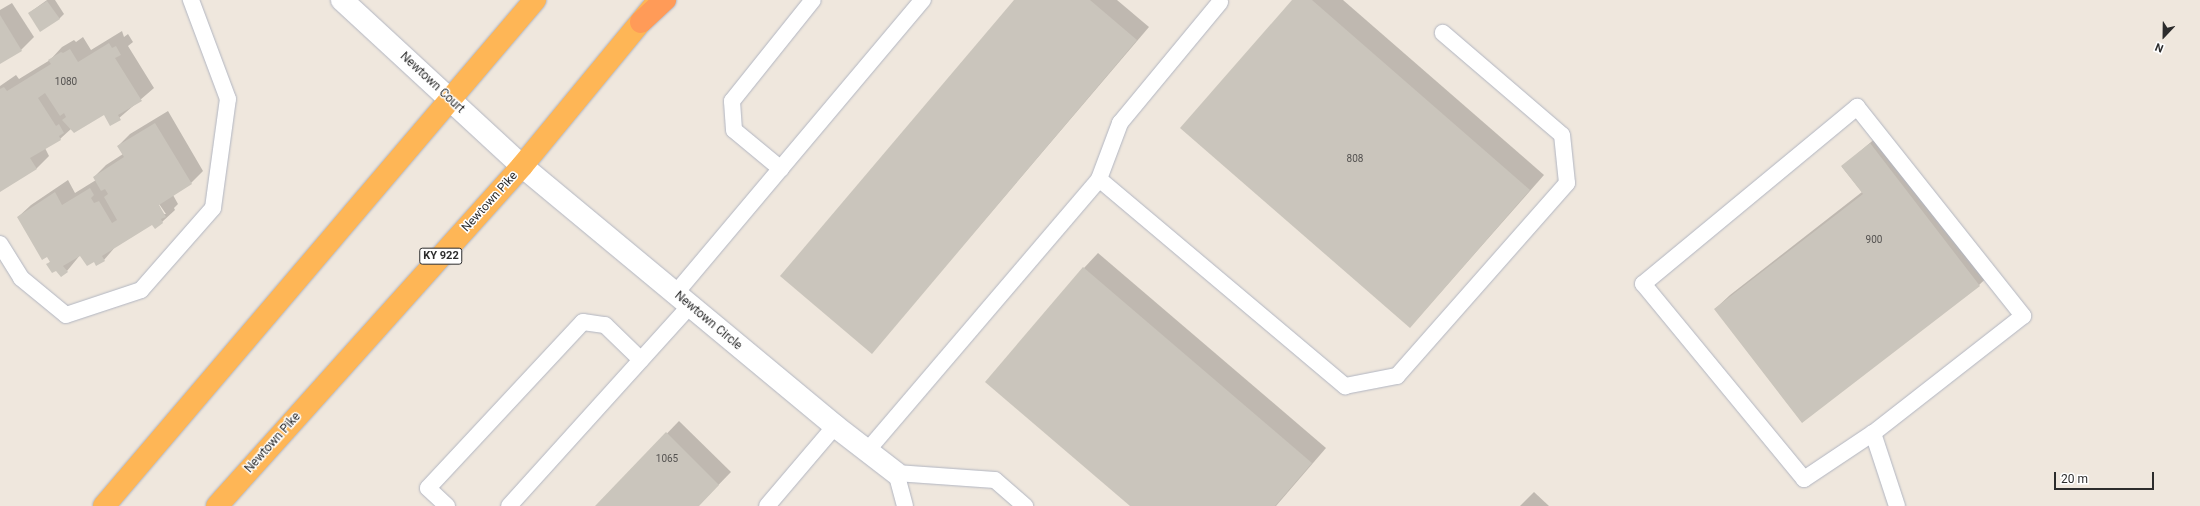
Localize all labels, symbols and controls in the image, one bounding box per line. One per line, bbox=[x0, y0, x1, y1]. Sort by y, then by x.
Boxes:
north arrow bbox=[2144, 16, 2184, 56]
text: N bbox=[2153, 40, 2165, 55]
street label: Newtown Court bbox=[397, 50, 467, 116]
house number: 1080 bbox=[55, 76, 77, 88]
house number: 808 bbox=[1347, 153, 1363, 165]
street label: Newtown Pike bbox=[459, 169, 521, 235]
house number: 900 bbox=[1866, 234, 1882, 246]
road number: KY 922 bbox=[419, 247, 463, 265]
street label: Newtown Circle bbox=[671, 289, 745, 353]
street label: Newtown Pike bbox=[242, 410, 304, 476]
house number: 1065 bbox=[656, 453, 678, 465]
scale bar bbox=[2056, 464, 2156, 490]
text: 20 m bbox=[2061, 472, 2088, 486]

